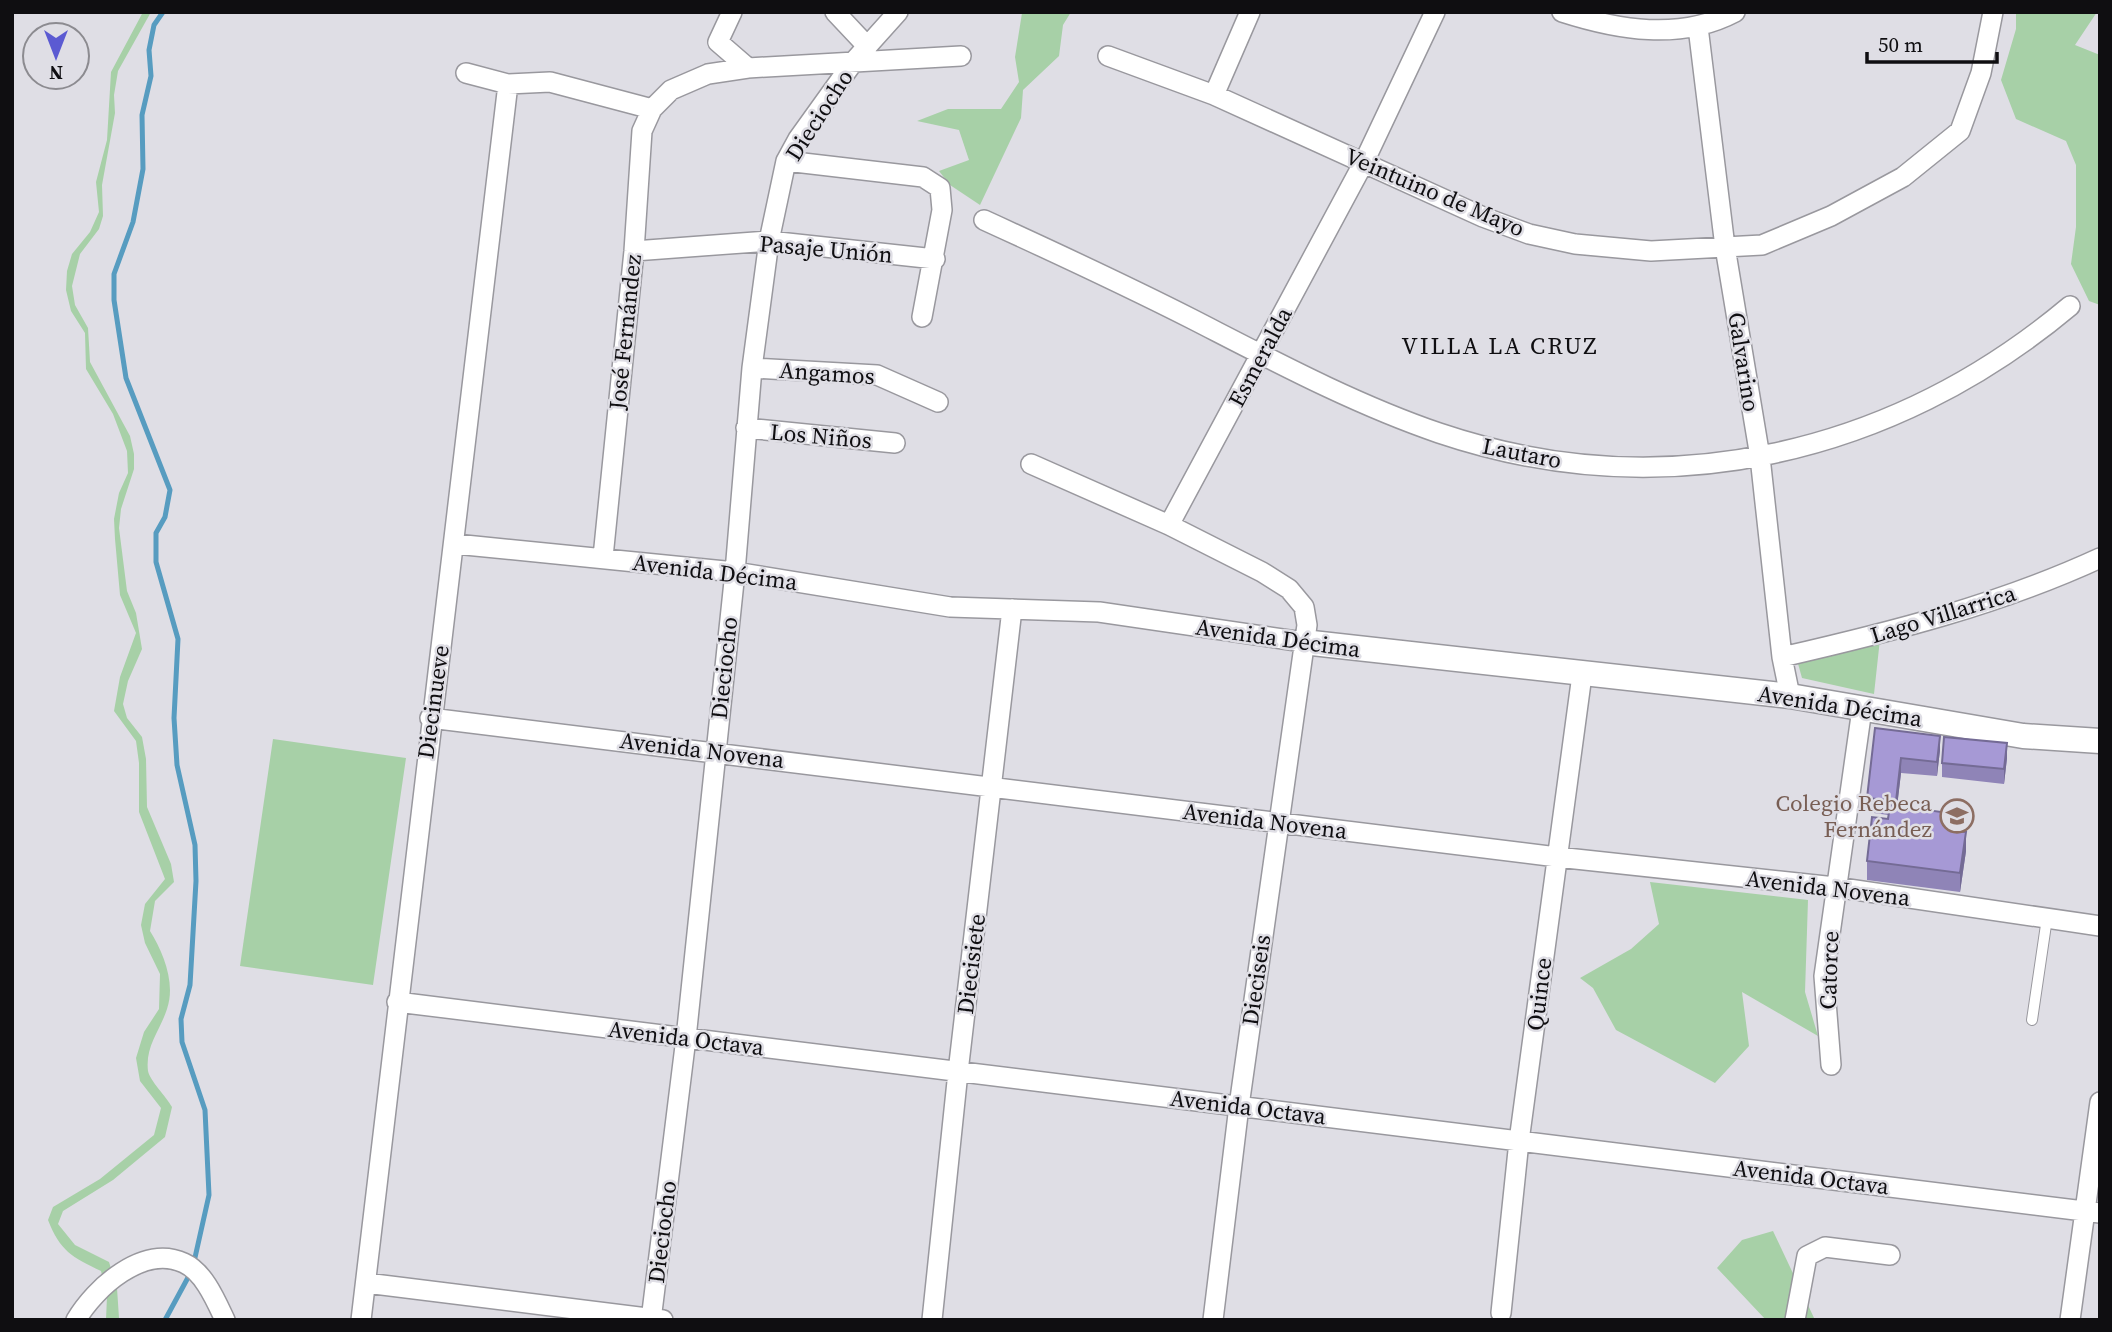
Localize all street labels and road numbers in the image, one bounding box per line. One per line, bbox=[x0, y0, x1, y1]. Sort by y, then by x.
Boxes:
street label: Dieciocho bbox=[778, 63, 860, 167]
street label: Veintuino de Mayo bbox=[1340, 140, 1530, 244]
street label: Pasaje Unión bbox=[758, 227, 894, 271]
street label: José Fernández bbox=[601, 253, 649, 412]
street label: Esmeralda bbox=[1220, 301, 1300, 413]
street label: Galvarino bbox=[1720, 310, 1768, 414]
street label: Angamos bbox=[778, 354, 876, 392]
street label: Los Niños bbox=[769, 416, 873, 456]
street label: Lautaro bbox=[1480, 430, 1564, 476]
street label: Avenida Décima bbox=[631, 546, 800, 598]
street label: Lago Villarrica bbox=[1867, 577, 2020, 651]
street label: Avenida Décima bbox=[1194, 611, 1363, 665]
street label: Dieciocho bbox=[703, 615, 745, 721]
street label: Diecinueve bbox=[409, 643, 457, 761]
street label: Avenida Décima bbox=[1756, 677, 1925, 735]
street label: Avenida Novena bbox=[618, 724, 786, 776]
street label: Avenida Novena bbox=[1181, 795, 1349, 847]
street label: Avenida Novena bbox=[1744, 862, 1912, 914]
street label: Diecisiete bbox=[949, 912, 993, 1016]
street label: Catorce bbox=[1812, 930, 1846, 1010]
street label: Dieciseis bbox=[1234, 932, 1278, 1028]
street label: Quince bbox=[1519, 956, 1559, 1032]
street label: Avenida Octava bbox=[606, 1013, 766, 1063]
street label: Avenida Octava bbox=[1168, 1082, 1328, 1132]
street label: Avenida Octava bbox=[1731, 1152, 1891, 1202]
street label: Dieciocho bbox=[640, 1179, 684, 1285]

